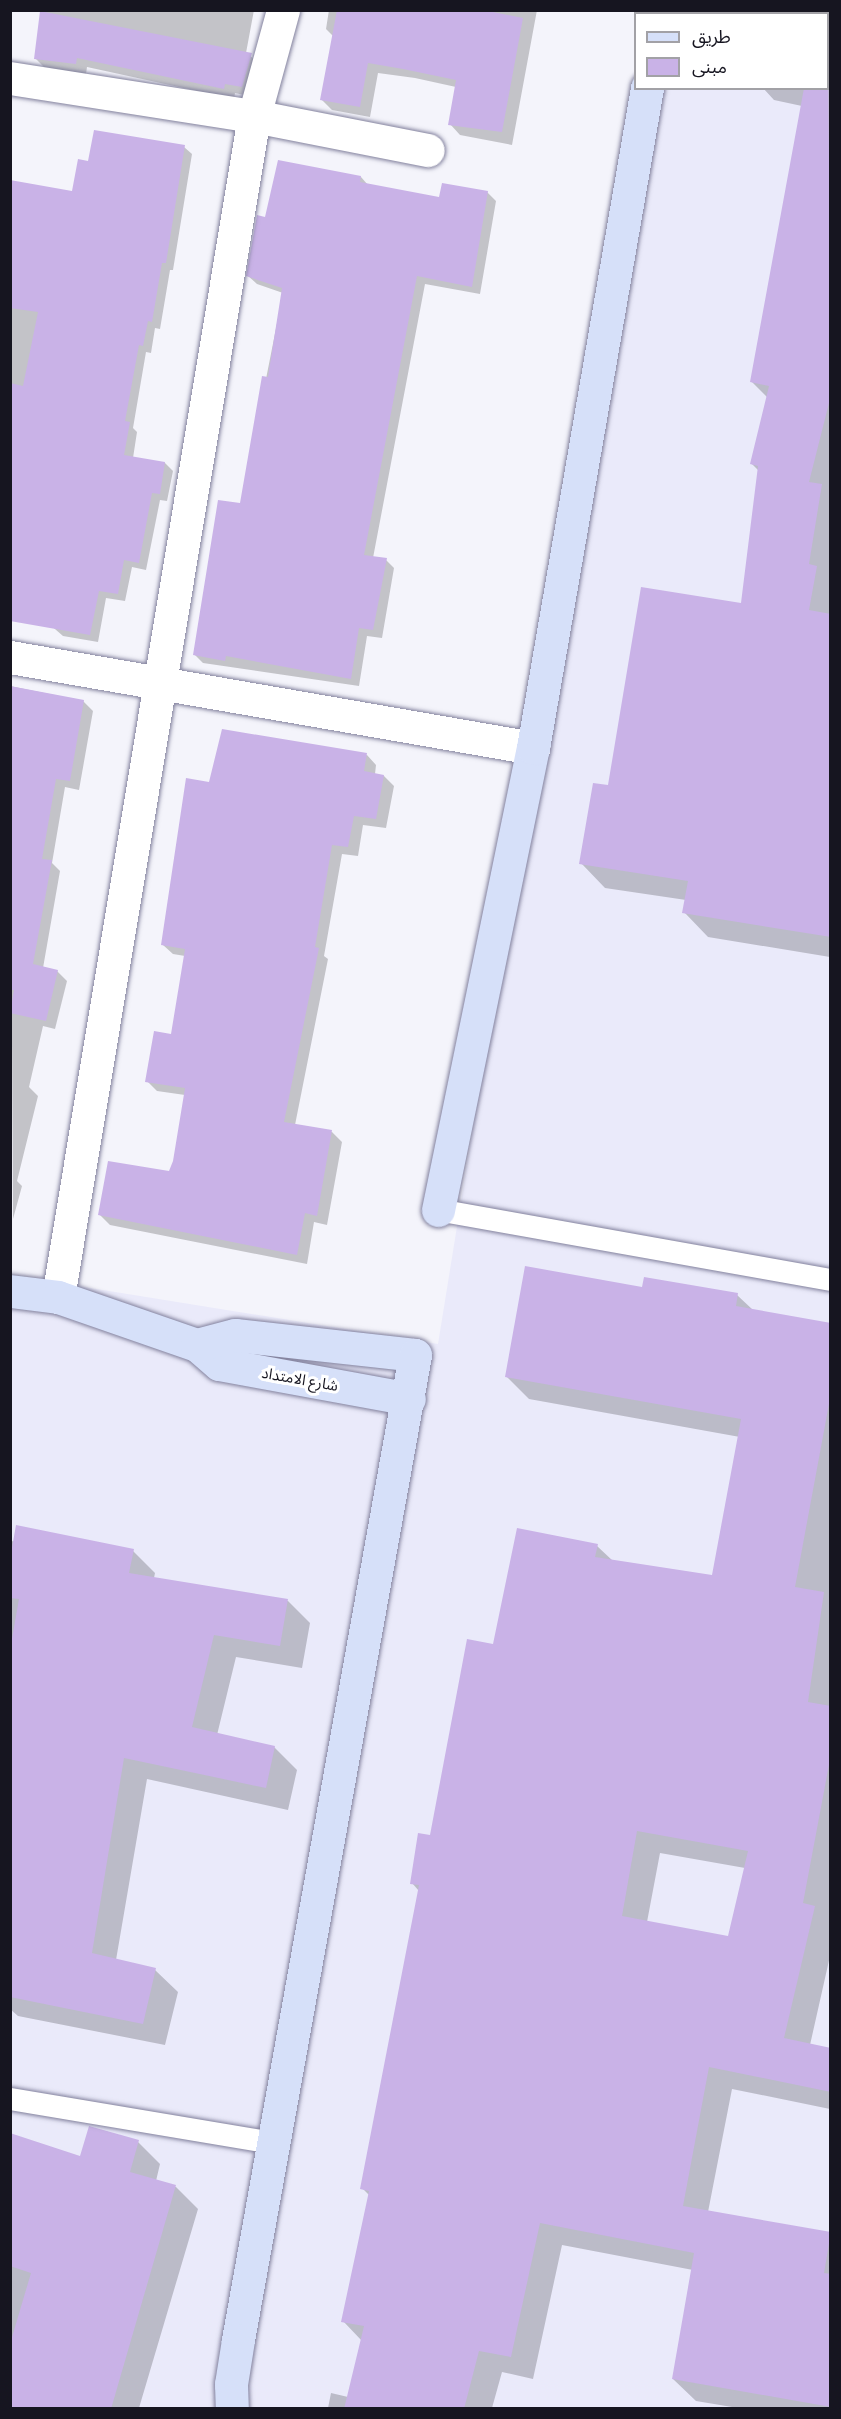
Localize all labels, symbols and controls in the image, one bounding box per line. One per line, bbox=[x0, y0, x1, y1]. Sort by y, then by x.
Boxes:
legend bbox=[634, 12, 829, 90]
text: طريق bbox=[692, 26, 731, 47]
text: مبنى bbox=[692, 56, 727, 77]
street label: شارع الامتداد bbox=[260, 1363, 340, 1395]

